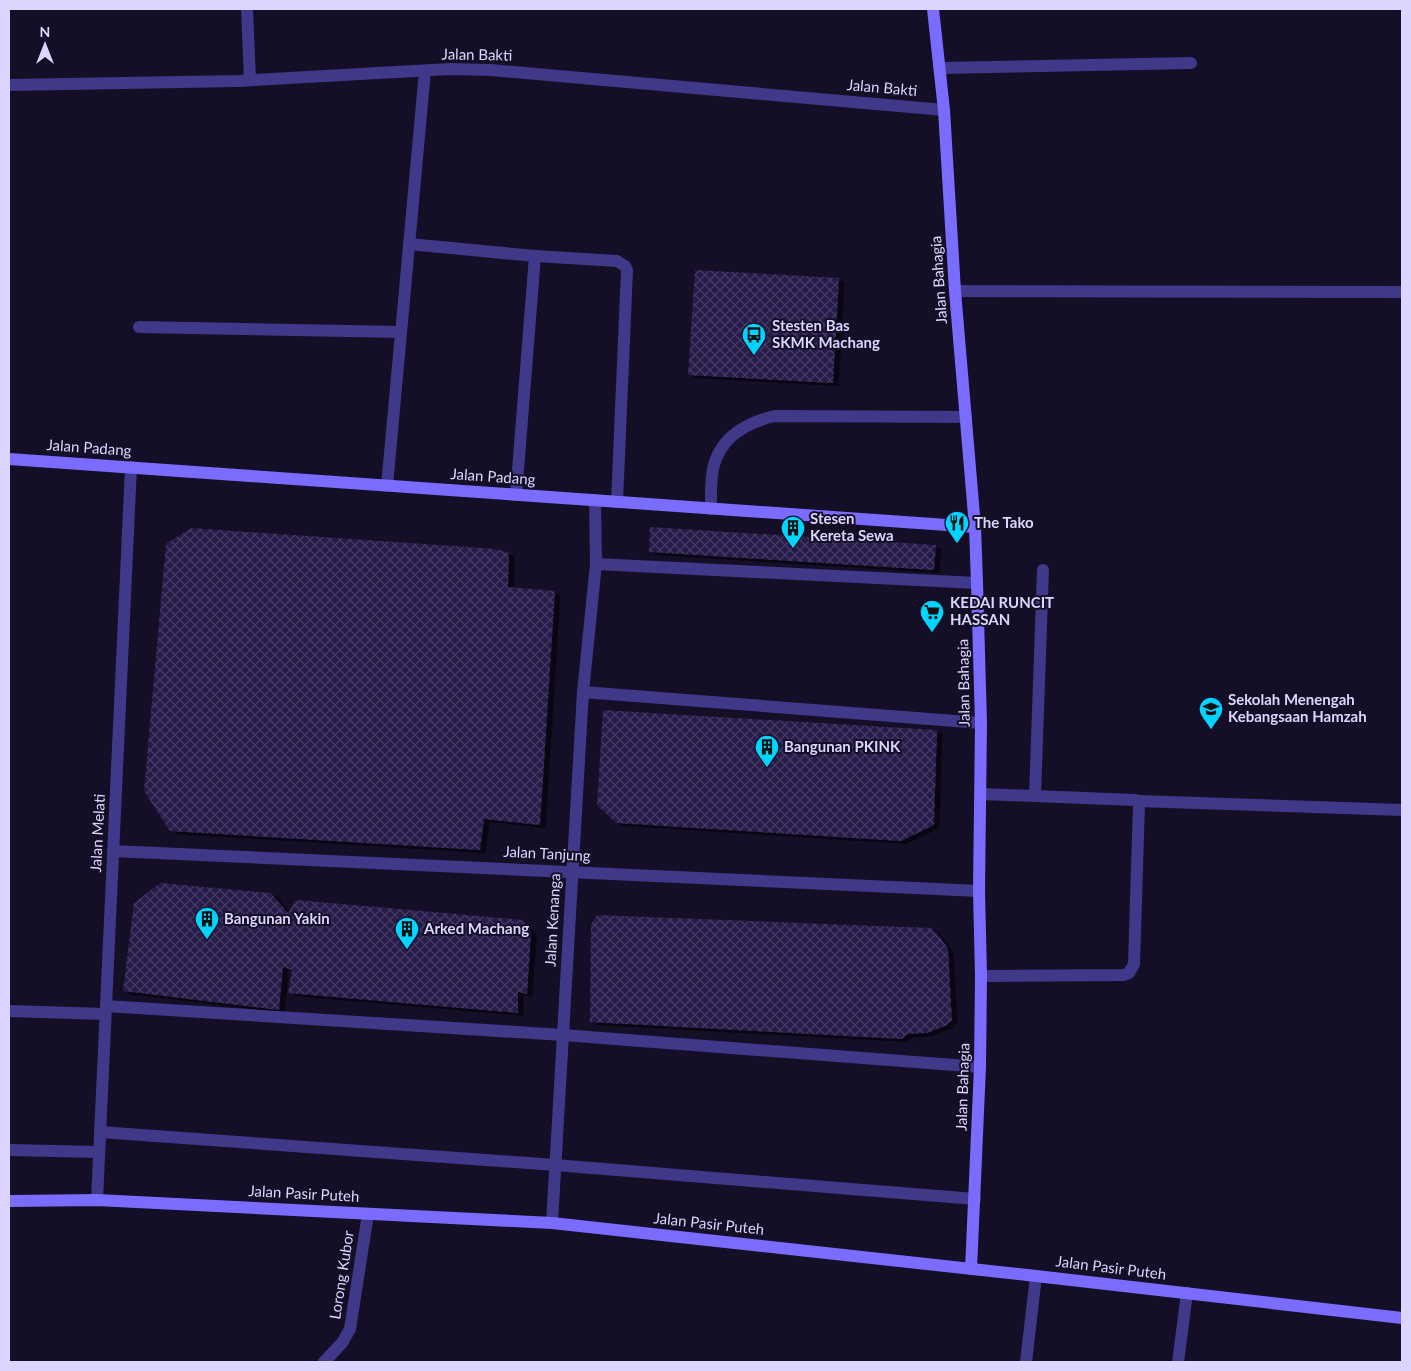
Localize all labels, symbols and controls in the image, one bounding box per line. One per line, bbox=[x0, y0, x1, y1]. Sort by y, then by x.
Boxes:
north arrow bbox=[20, 20, 70, 70]
text: N bbox=[40, 23, 50, 40]
street label: Jalan Bakti bbox=[442, 44, 512, 64]
street label: Jalan Bakti bbox=[846, 75, 918, 99]
street label: Jalan Bahagia bbox=[926, 235, 950, 325]
place label: Stesten Bas SKMK Machang bbox=[772, 316, 880, 351]
bus stop icon: Stesten Bas SKMK Machang bbox=[741, 322, 767, 356]
street label: Jalan Padang bbox=[46, 435, 132, 459]
street label: Jalan Padang bbox=[450, 464, 536, 488]
place label: Stesen Kereta Sewa bbox=[810, 509, 894, 544]
restaurant icon: The Tako bbox=[944, 510, 970, 544]
place label: The Tako bbox=[974, 513, 1034, 531]
building icon: Stesen Kereta Sewa bbox=[780, 515, 806, 549]
place label: KEDAI RUNCIT HASSAN bbox=[950, 593, 1054, 628]
supermarket icon: KEDAI RUNCIT HASSAN bbox=[919, 599, 945, 633]
street label: Jalan Bahagia bbox=[953, 639, 973, 727]
place label: Sekolah Menengah Kebangsaan Hamzah bbox=[1228, 690, 1367, 725]
school or university icon: Sekolah Menengah Kebangsaan Hamzah bbox=[1198, 696, 1224, 730]
building icon: Bangunan PKINK bbox=[754, 734, 780, 768]
place label: Bangunan PKINK bbox=[784, 737, 901, 755]
street label: Jalan Melati bbox=[86, 793, 108, 873]
street label: Jalan Tanjung bbox=[503, 842, 591, 864]
street label: Jalan Kenanga bbox=[541, 873, 563, 967]
building icon: Bangunan Yakin bbox=[194, 906, 220, 940]
place label: Bangunan Yakin bbox=[224, 909, 330, 927]
building icon: Arked Machang bbox=[394, 916, 420, 950]
place label: Arked Machang bbox=[423, 919, 529, 937]
street label: Jalan Bahagia bbox=[951, 1042, 973, 1131]
street label: Jalan Pasir Puteh bbox=[248, 1181, 360, 1205]
street label: Jalan Pasir Puteh bbox=[653, 1208, 765, 1238]
street label: Lorong Kubor bbox=[325, 1229, 357, 1321]
street label: Jalan Pasir Puteh bbox=[1055, 1251, 1167, 1283]

